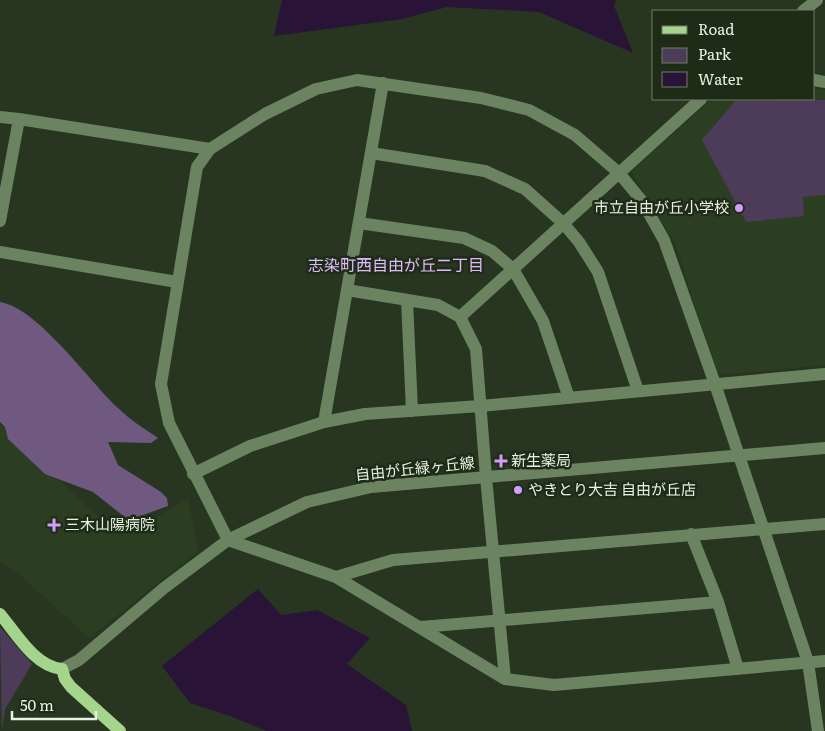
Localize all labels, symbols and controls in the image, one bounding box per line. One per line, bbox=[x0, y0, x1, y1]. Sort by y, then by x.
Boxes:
legend bbox=[652, 10, 815, 100]
text: Road bbox=[698, 17, 734, 40]
text: Park bbox=[698, 42, 732, 65]
text: Water bbox=[698, 67, 743, 90]
place label: 市立自由が丘小学校 bbox=[594, 195, 729, 218]
marker: 市立自由が丘小学校 bbox=[733, 202, 745, 214]
district label: 志染町西自由が丘二丁目 bbox=[308, 252, 484, 276]
place label: 新生薬局 bbox=[511, 448, 571, 471]
street label: 自由が丘緑ヶ丘線 bbox=[354, 450, 476, 485]
marker: 新生薬局 bbox=[495, 455, 507, 467]
place label: やきとり大吉 自由が丘店 bbox=[528, 477, 696, 500]
marker: やきとり大吉 自由が丘店 bbox=[512, 484, 524, 496]
place label: 三木山陽病院 bbox=[65, 512, 155, 535]
marker: 三木山陽病院 bbox=[47, 518, 61, 532]
scale bar bbox=[12, 688, 96, 720]
text: 50 m bbox=[20, 693, 54, 716]

